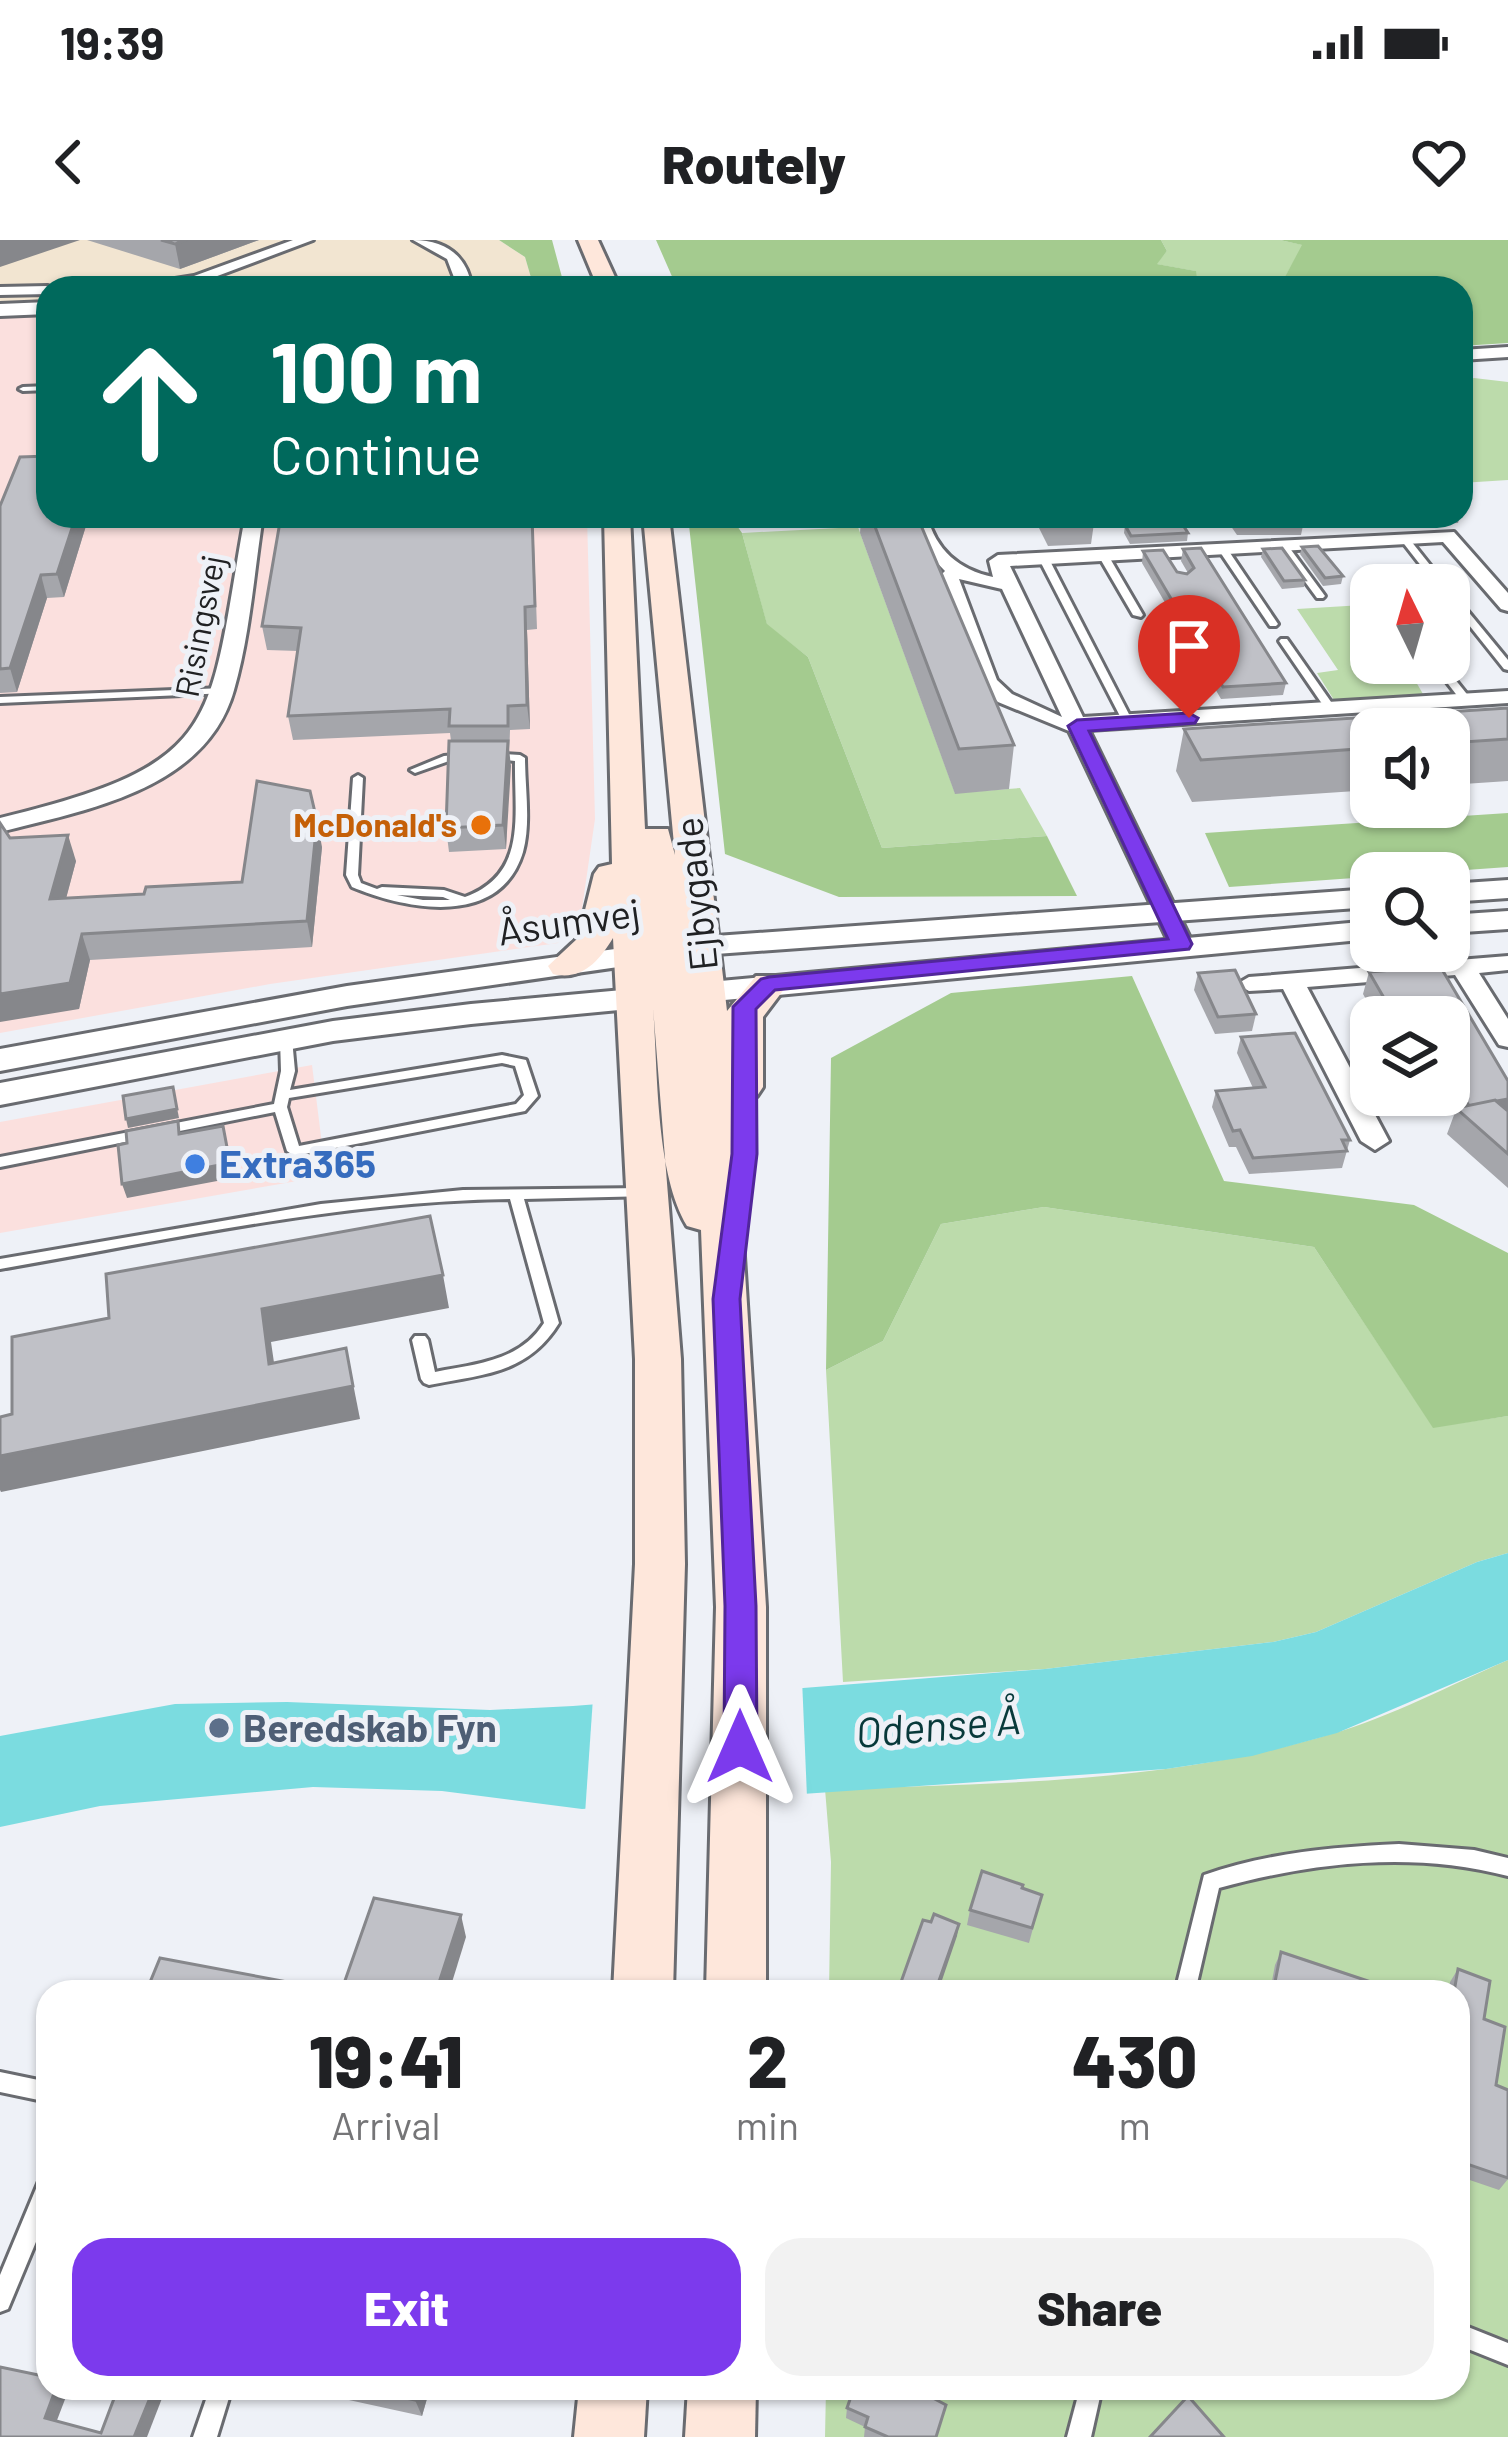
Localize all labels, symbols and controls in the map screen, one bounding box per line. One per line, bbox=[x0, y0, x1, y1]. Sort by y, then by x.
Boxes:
text: 19:39 bbox=[60, 15, 164, 69]
icon: back bbox=[36, 129, 102, 195]
icon: heart bbox=[1406, 129, 1472, 195]
text: Routely bbox=[662, 130, 846, 195]
text: 100 m bbox=[270, 319, 482, 420]
icon: ahead bbox=[72, 324, 228, 480]
text: Continue bbox=[270, 421, 482, 486]
street label: Risingsvej bbox=[166, 551, 232, 700]
north arrow bbox=[1350, 564, 1470, 684]
map controls bbox=[1350, 564, 1470, 1116]
pin bbox=[1138, 595, 1240, 718]
icon: arrive bbox=[1156, 613, 1222, 679]
button: sound bbox=[1350, 708, 1470, 828]
place label: McDonald's bbox=[293, 804, 457, 844]
marker: McDonald's bbox=[468, 812, 494, 838]
street label: Ejbygade bbox=[663, 815, 726, 973]
button: search bbox=[1350, 852, 1470, 972]
street label: Åsumvej bbox=[494, 887, 643, 954]
button: layers bbox=[1350, 996, 1470, 1116]
place label: Extra365 bbox=[219, 1139, 376, 1186]
marker: Extra365 bbox=[182, 1151, 208, 1177]
position arrow bbox=[677, 1684, 803, 1810]
water label: Odense Å bbox=[853, 1691, 1022, 1756]
place label: Beredskab Fyn bbox=[243, 1703, 497, 1750]
marker: Beredskab Fyn bbox=[206, 1715, 232, 1741]
text: 19:41 bbox=[309, 2016, 463, 2102]
text: 2 bbox=[747, 2016, 788, 2102]
text: 430 bbox=[1072, 2016, 1197, 2102]
text: Arrival bbox=[331, 2101, 440, 2148]
text: min bbox=[736, 2101, 799, 2148]
text: m bbox=[1118, 2101, 1151, 2148]
button: Exit bbox=[72, 2238, 741, 2376]
button: Share bbox=[765, 2238, 1434, 2376]

